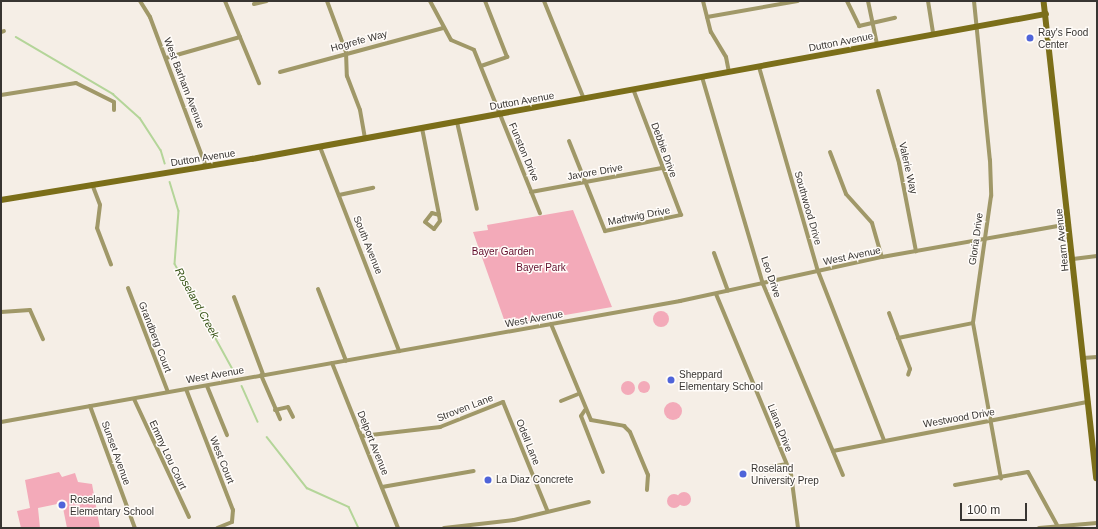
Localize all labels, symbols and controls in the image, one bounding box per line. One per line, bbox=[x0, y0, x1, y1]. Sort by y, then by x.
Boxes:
place label: Ray's Food Center bbox=[1038, 26, 1088, 50]
street label: Hogrefe Way bbox=[329, 28, 389, 54]
street label: Dutton Avenue bbox=[807, 30, 875, 54]
marker: Ray's Food Center bbox=[1025, 33, 1035, 43]
street label: West Barham Avenue bbox=[161, 36, 207, 130]
street label: Dutton Avenue bbox=[488, 89, 556, 113]
street label: Funston Drive bbox=[506, 121, 542, 183]
street label: Debbie Drive bbox=[648, 121, 680, 179]
street label: Valerie Way bbox=[896, 141, 920, 195]
street label: Dutton Avenue bbox=[169, 147, 237, 169]
street label: Javore Drive bbox=[566, 161, 624, 183]
street label: Southwood Drive bbox=[792, 170, 824, 246]
street label: Mathwig Drive bbox=[607, 204, 671, 228]
street label: Hearn Avenue bbox=[1053, 208, 1071, 272]
street label: Gloria Drive bbox=[966, 212, 986, 266]
street label: South Avenue bbox=[351, 214, 385, 276]
street label: West Avenue bbox=[822, 244, 882, 268]
park label: Bayer Garden bbox=[472, 246, 534, 258]
street label: Leo Drive bbox=[758, 255, 784, 299]
park label: Bayer Park bbox=[516, 262, 566, 274]
water label: Roseland Creek bbox=[172, 265, 222, 341]
street label: Grandberg Court bbox=[136, 300, 174, 374]
street label: West Avenue bbox=[504, 308, 564, 330]
street label: West Avenue bbox=[185, 364, 245, 386]
place label: Sheppard Elementary School bbox=[679, 368, 763, 392]
marker: Sheppard Elementary School bbox=[666, 375, 676, 385]
street label: Stroven Lane bbox=[435, 392, 495, 424]
street label: Liana Drive bbox=[765, 402, 795, 454]
street label: Westwood Drive bbox=[922, 406, 996, 430]
street label: Delport Avenue bbox=[355, 409, 391, 477]
street label: Odell Lane bbox=[513, 417, 543, 467]
street label: Emmy Lou Court bbox=[147, 418, 189, 492]
street label: Sunset Avenue bbox=[99, 419, 133, 487]
street label: West Court bbox=[207, 435, 237, 485]
place label: Roseland University Prep bbox=[751, 462, 819, 486]
marker: Roseland University Prep bbox=[738, 469, 748, 479]
place label: La Diaz Concrete bbox=[496, 474, 573, 486]
marker: La Diaz Concrete bbox=[483, 475, 493, 485]
place label: Roseland Elementary School bbox=[70, 493, 154, 516]
scale bar bbox=[962, 495, 1029, 521]
marker: Roseland Elementary School bbox=[57, 500, 67, 510]
text: 100 m bbox=[967, 503, 1000, 517]

